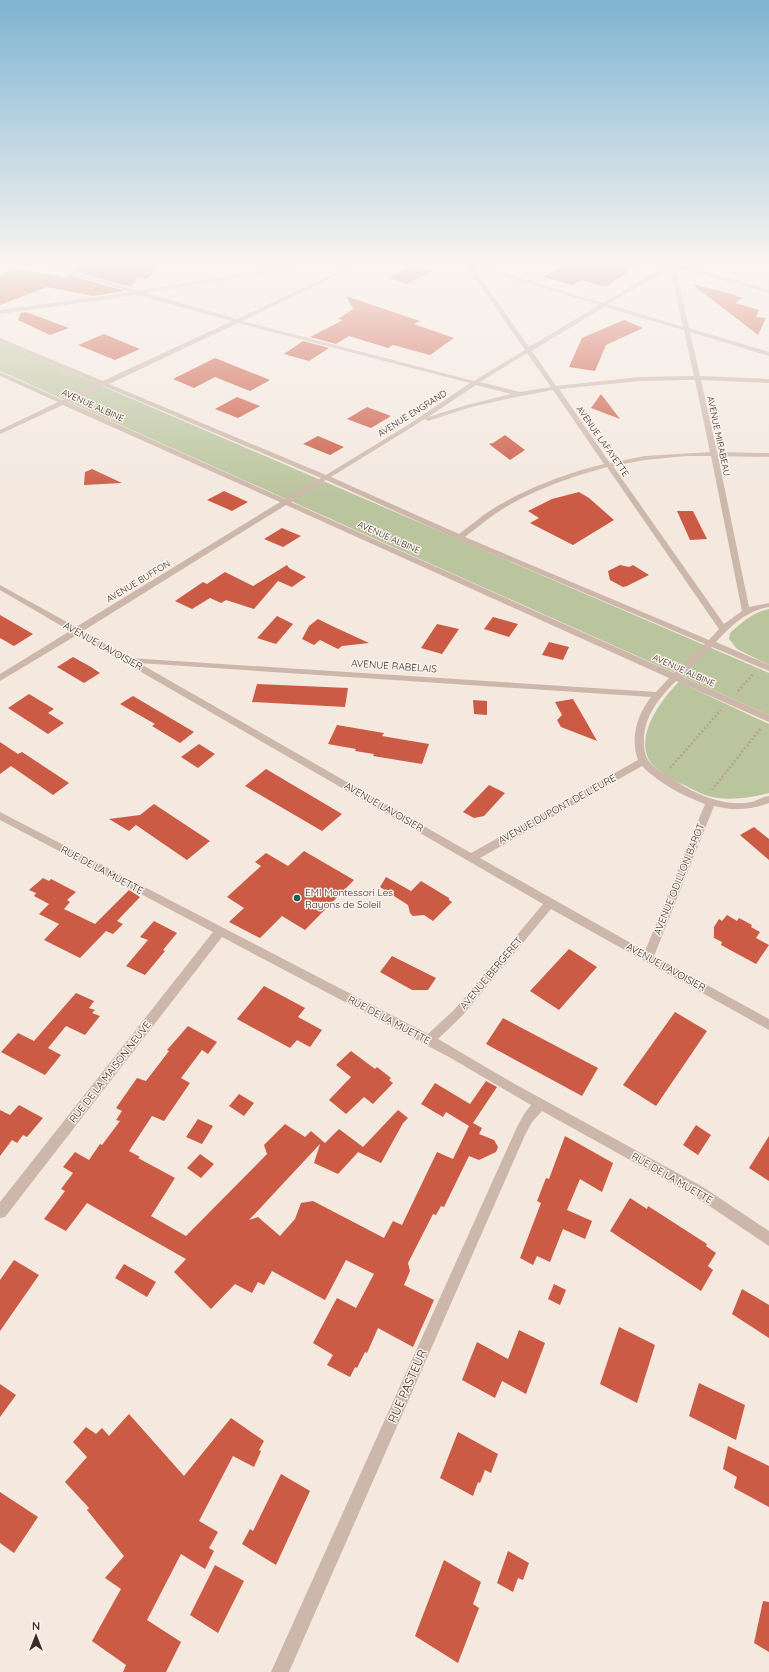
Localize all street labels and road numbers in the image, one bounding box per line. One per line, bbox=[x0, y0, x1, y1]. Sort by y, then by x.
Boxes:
street label: AVENUE ALBINE bbox=[60, 386, 126, 424]
street label: AVENUE ENGRAND bbox=[375, 387, 449, 439]
street label: AVENUE MIRABEAU bbox=[705, 395, 733, 477]
street label: AVENUE LAFAYETTE bbox=[574, 403, 632, 479]
street label: AVENUE ALBINE bbox=[356, 518, 422, 556]
street label: AVENUE BUFFON bbox=[104, 558, 172, 604]
street label: AVENUE LAVOISIER bbox=[61, 619, 145, 673]
street label: AVENUE ALBINE bbox=[651, 651, 717, 689]
street label: AVENUE RABELAIS bbox=[351, 657, 438, 676]
street label: AVENUE DUPONT DE L'EURE bbox=[496, 771, 618, 847]
street label: AVENUE LAVOISIER bbox=[342, 779, 426, 835]
street label: AVENUE ODILLON BAROT bbox=[651, 821, 707, 937]
street label: RUE DE LA MUETTE bbox=[59, 843, 146, 897]
street label: AVENUE BERGERET bbox=[457, 934, 525, 1012]
street label: AVENUE LAVOISIER bbox=[624, 940, 708, 994]
street label: RUE DE LA MUETTE bbox=[346, 993, 433, 1047]
street label: RUE DE LA MAISON NEUVE bbox=[66, 1018, 154, 1125]
street label: RUE DE LA MUETTE bbox=[629, 1150, 715, 1207]
street label: RUE PASTEUR bbox=[384, 1347, 430, 1425]

